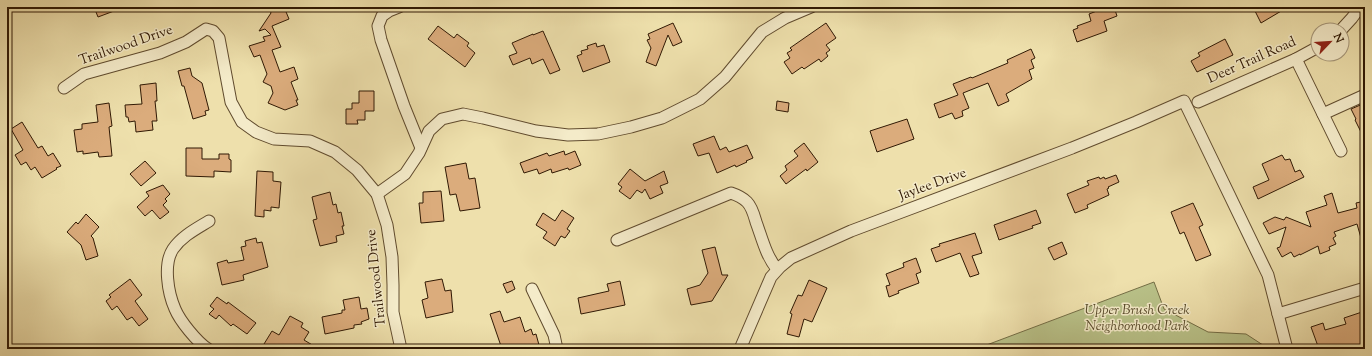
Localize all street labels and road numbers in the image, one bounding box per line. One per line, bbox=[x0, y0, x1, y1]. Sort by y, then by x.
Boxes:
street label: Trailwood Drive bbox=[76, 21, 176, 71]
street label: Deer Trail Road bbox=[1205, 33, 1300, 89]
street label: Jaylee Drive bbox=[895, 164, 970, 207]
street label: Trailwood Drive bbox=[362, 228, 392, 328]

